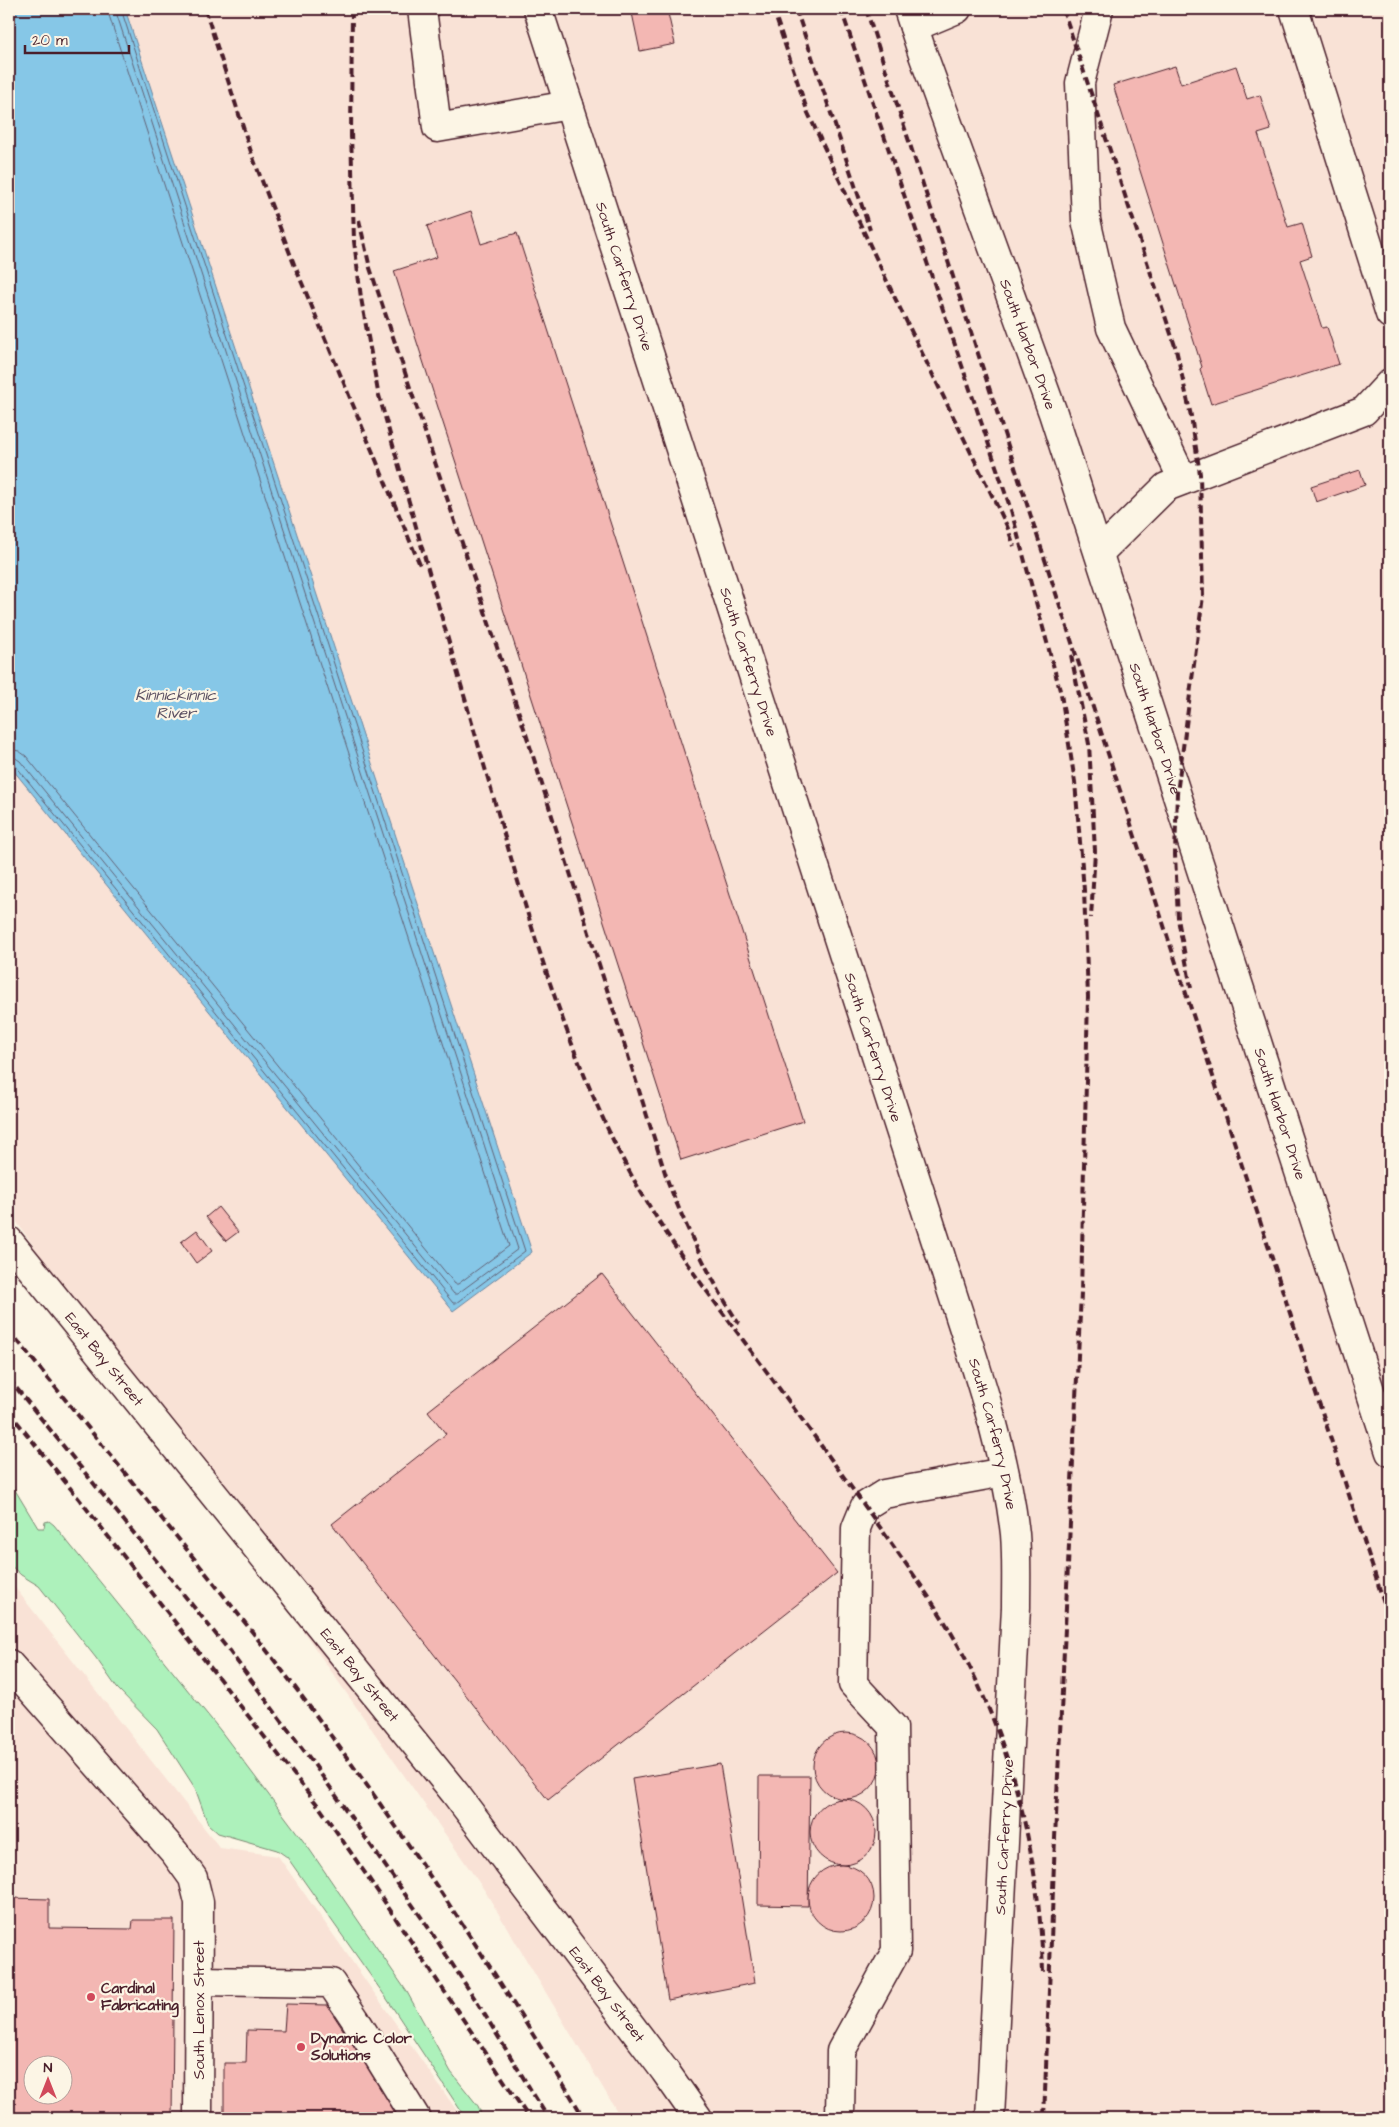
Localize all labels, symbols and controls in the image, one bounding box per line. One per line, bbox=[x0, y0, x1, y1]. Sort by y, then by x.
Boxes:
scale bar bbox=[25, 22, 129, 54]
text: 20 m bbox=[32, 30, 68, 51]
street label: South Carferry Drive bbox=[590, 199, 658, 354]
street label: South Harbor Drive bbox=[994, 276, 1061, 413]
street label: South Carferry Drive bbox=[714, 585, 782, 739]
street label: South Harbor Drive bbox=[1124, 660, 1186, 797]
water label: Kinnickinnic River bbox=[135, 684, 218, 724]
street label: South Carferry Drive bbox=[839, 970, 907, 1125]
street label: South Harbor Drive bbox=[1249, 1045, 1311, 1183]
street label: East Bay Street bbox=[60, 1308, 148, 1411]
street label: South Carferry Drive bbox=[963, 1356, 1022, 1511]
street label: East Bay Street bbox=[315, 1624, 404, 1727]
street label: South Carferry Drive bbox=[990, 1759, 1020, 1915]
street label: South Lenox Street bbox=[189, 1941, 210, 2079]
street label: East Bay Street bbox=[564, 1942, 650, 2047]
place label: Cardinal Fabricating bbox=[101, 1978, 179, 2018]
marker: Cardinal Fabricating bbox=[85, 1991, 97, 2003]
place label: Dynamic Color Solutions bbox=[310, 2028, 412, 2066]
marker: Dynamic Color Solutions bbox=[295, 2041, 307, 2053]
north arrow bbox=[22, 2054, 72, 2104]
text: N bbox=[44, 2058, 53, 2078]

